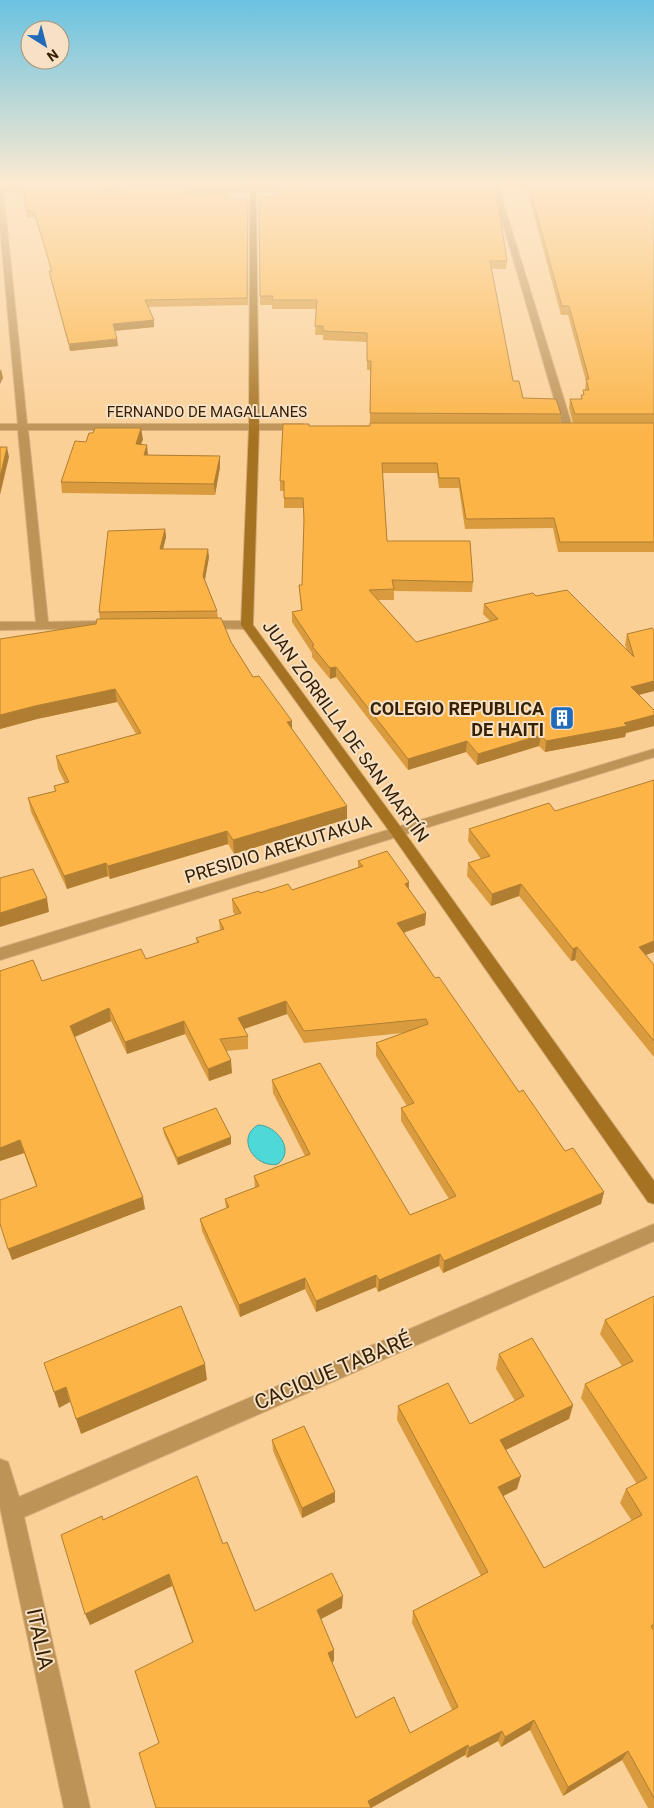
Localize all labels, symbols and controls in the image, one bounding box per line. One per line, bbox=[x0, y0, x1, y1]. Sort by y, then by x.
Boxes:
north arrow bbox=[20, 20, 70, 70]
text: N bbox=[44, 46, 61, 65]
street label: FERNANDO DE MAGALLANES bbox=[107, 403, 307, 421]
street label: JUAN ZORRILLA DE SAN MARTÍN bbox=[258, 616, 434, 846]
place label: COLEGIO REPUBLICA DE HAITI bbox=[370, 698, 545, 740]
building icon: COLEGIO REPUBLICA DE HAITI bbox=[549, 705, 575, 731]
street label: PRESIDIO AREKUTAKUA bbox=[182, 811, 374, 887]
street label: CACIQUE TABARÉ bbox=[251, 1327, 415, 1415]
street label: ITALIA bbox=[22, 1606, 58, 1672]

